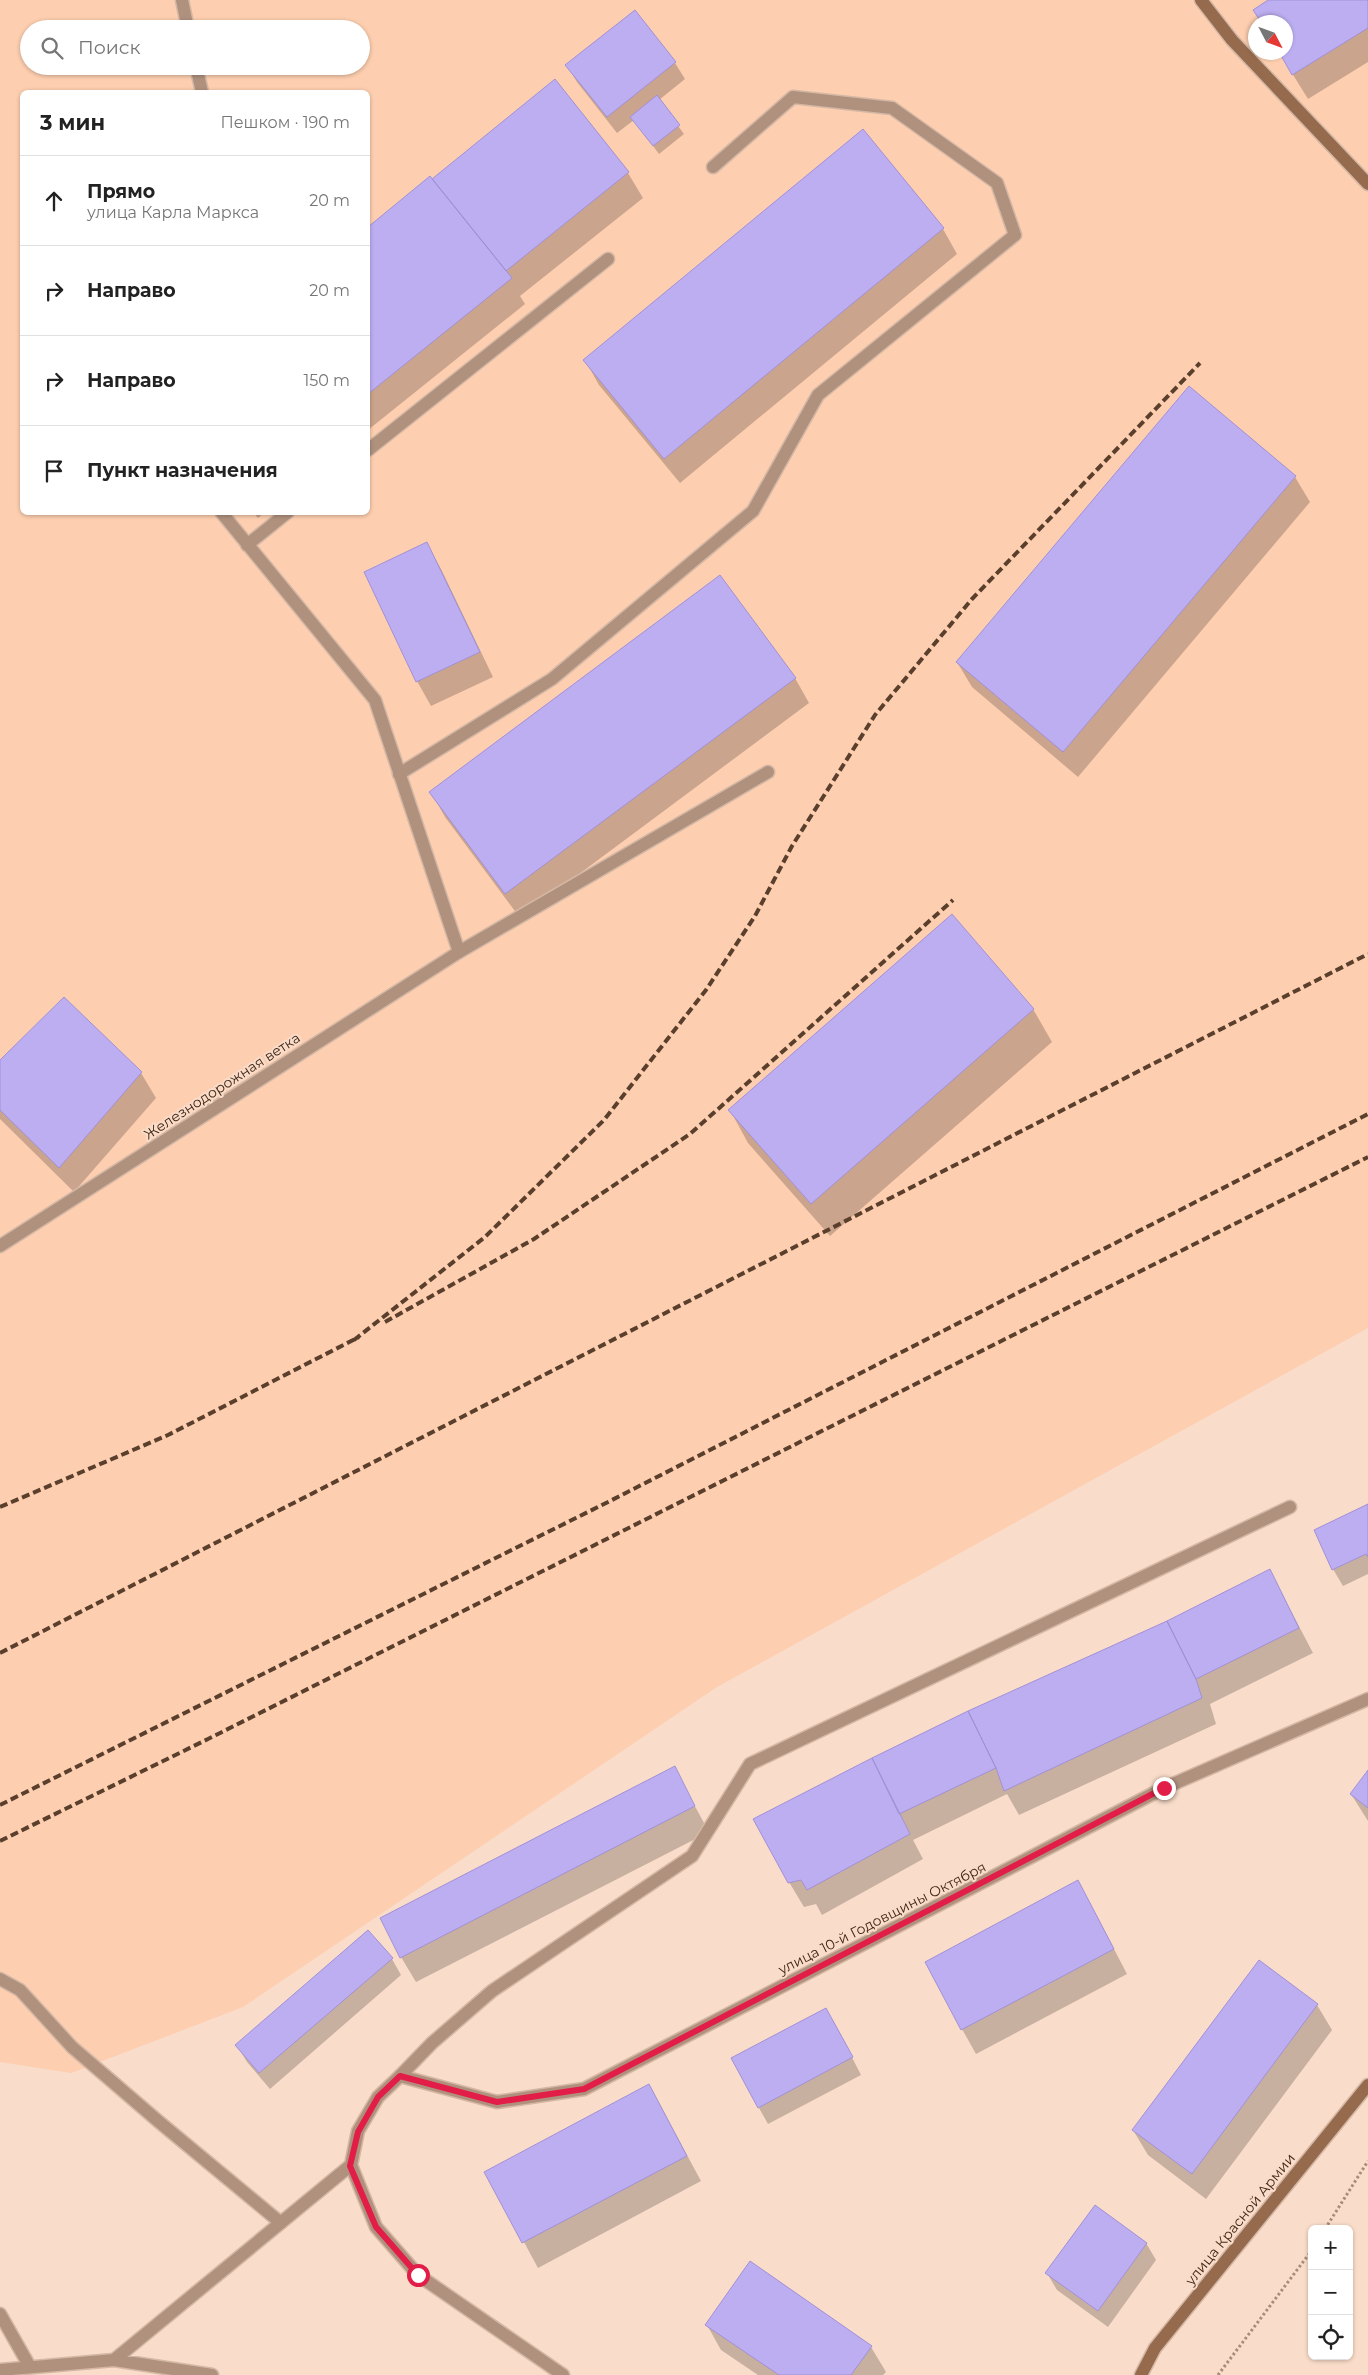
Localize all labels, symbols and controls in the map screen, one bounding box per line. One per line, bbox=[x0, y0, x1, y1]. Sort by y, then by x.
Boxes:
north arrow bbox=[1248, 15, 1293, 60]
search box bbox=[20, 20, 370, 75]
icon: search bbox=[38, 34, 66, 62]
text: Поиск bbox=[78, 36, 141, 59]
text: 3 мин bbox=[40, 110, 105, 135]
text: Пешком · 190 m bbox=[221, 113, 350, 132]
text: Прямо bbox=[87, 180, 155, 203]
icon: ahead bbox=[40, 187, 68, 215]
text: 20 m bbox=[309, 191, 350, 210]
text: улица Карла Маркса bbox=[87, 203, 259, 222]
icon: right bbox=[40, 277, 68, 305]
text: Направо bbox=[87, 279, 176, 302]
text: 20 m bbox=[309, 281, 350, 300]
icon: right bbox=[40, 367, 68, 395]
text: Направо bbox=[87, 369, 176, 392]
text: 150 m bbox=[303, 371, 350, 390]
icon: arrive bbox=[40, 457, 68, 485]
text: Пункт назначения bbox=[87, 459, 278, 482]
street label: Железнодорожная ветка bbox=[140, 1029, 304, 1143]
route end bbox=[1153, 1777, 1176, 1800]
street label: улица 10-й Годовщины Октября bbox=[774, 1858, 989, 1979]
street label: улица Красной Армии bbox=[1181, 2149, 1299, 2289]
map controls bbox=[1308, 2225, 1353, 2360]
button: + bbox=[1308, 2225, 1353, 2270]
route start bbox=[407, 2264, 430, 2287]
button: − bbox=[1308, 2270, 1353, 2315]
button: locate bbox=[1308, 2315, 1353, 2360]

